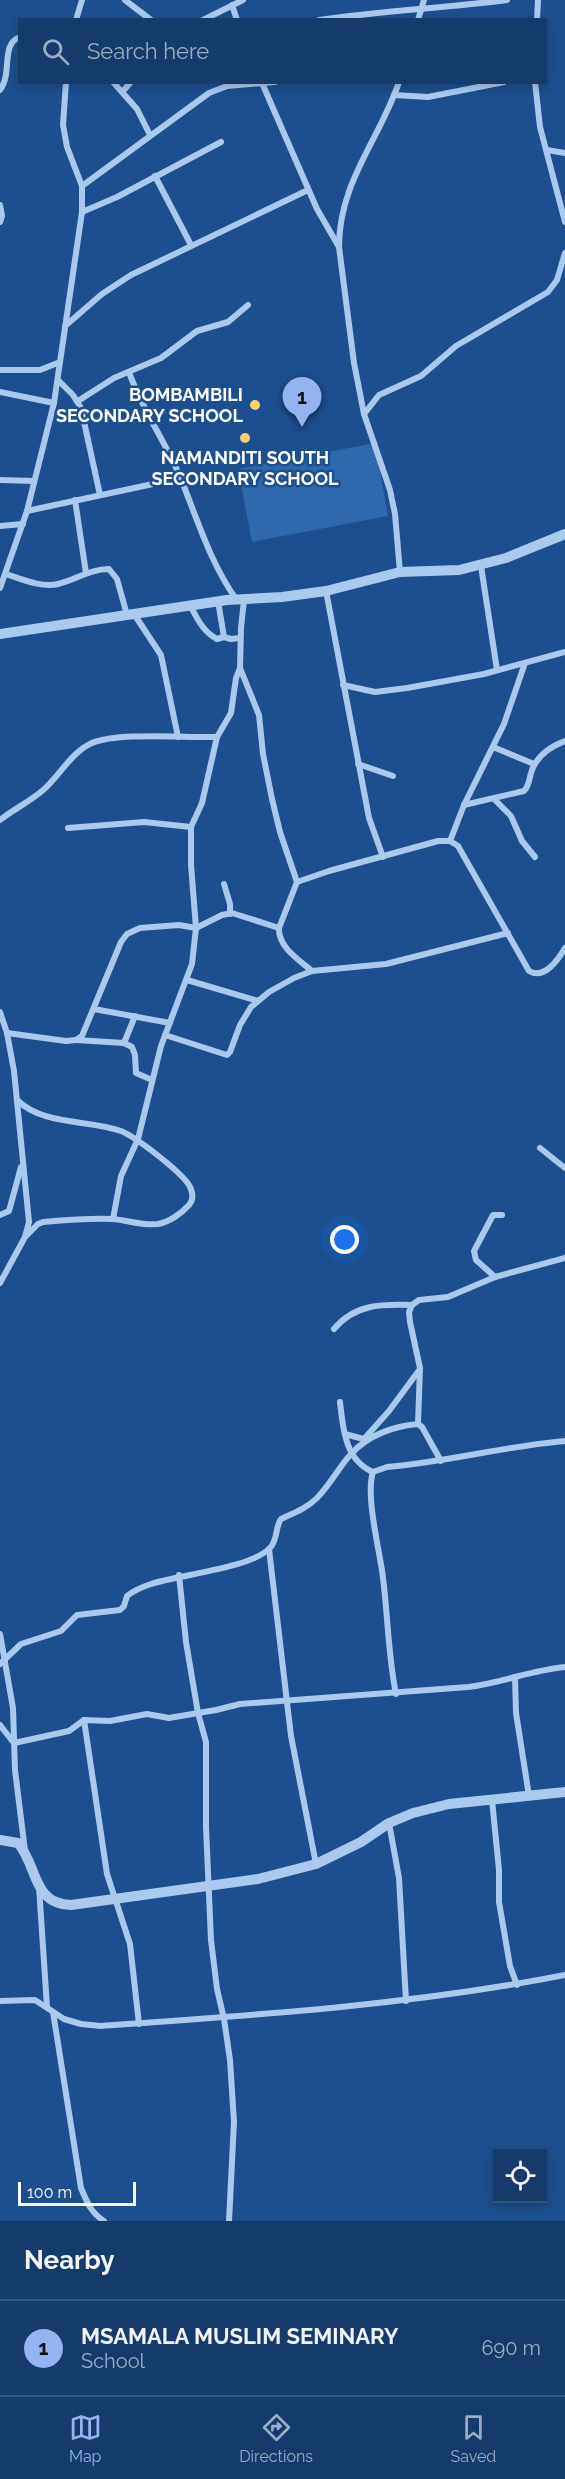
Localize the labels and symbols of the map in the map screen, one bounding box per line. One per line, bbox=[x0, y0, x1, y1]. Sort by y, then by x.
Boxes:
pin: 1 bbox=[282, 378, 322, 427]
place label: BOMBAMBILI SECONDARY SCHOOL bbox=[56, 384, 243, 426]
marker: BOMBAMBILI SECONDARY SCHOOL bbox=[248, 398, 262, 412]
marker: NAMANDITI SOUTH SECONDARY SCHOOL bbox=[238, 431, 252, 445]
place label: NAMANDITI SOUTH SECONDARY SCHOOL bbox=[151, 447, 339, 489]
your location bbox=[330, 1225, 359, 1254]
scale bar bbox=[18, 2179, 136, 2206]

